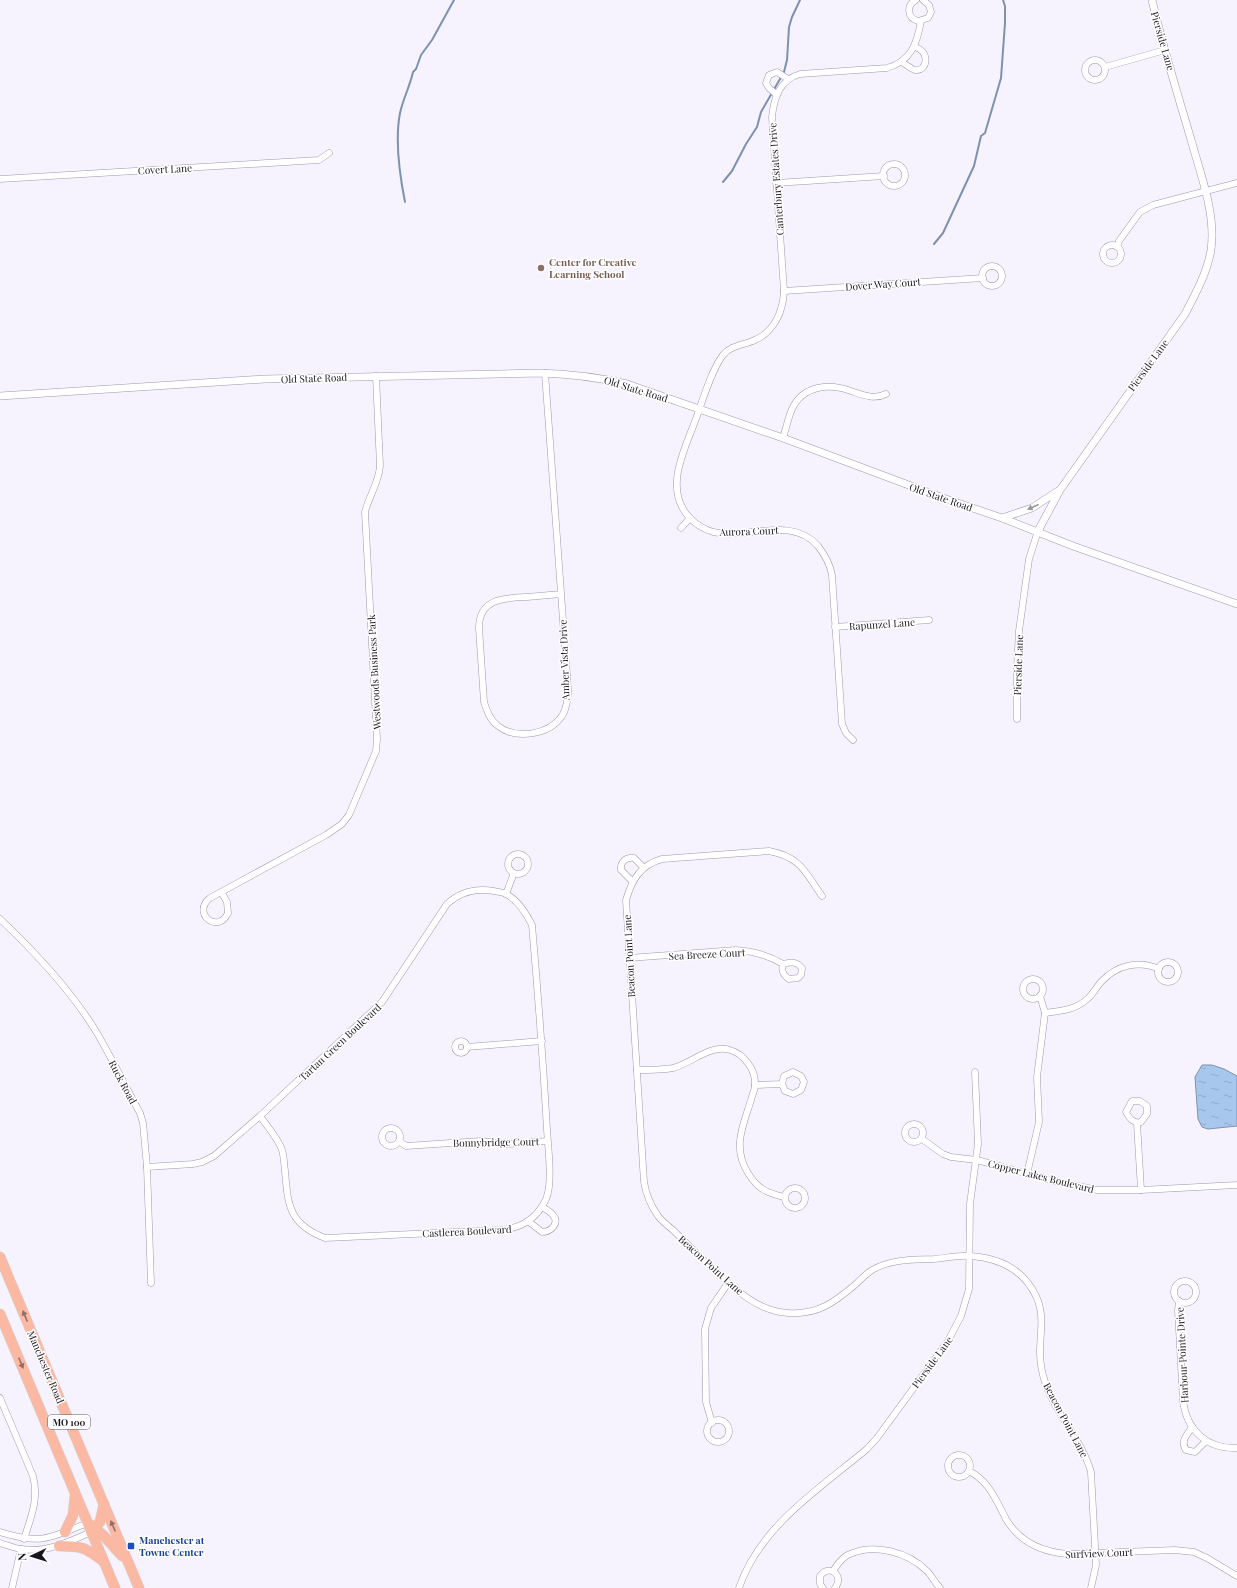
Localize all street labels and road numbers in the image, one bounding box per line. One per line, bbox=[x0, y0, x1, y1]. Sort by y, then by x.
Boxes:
street label: Pierside Lane bbox=[1148, 10, 1178, 72]
street label: Canterbury Estates Drive bbox=[765, 122, 787, 236]
street label: Covert Lane bbox=[137, 161, 193, 177]
street label: Dover Way Court bbox=[845, 274, 922, 294]
street label: Pierside Lane bbox=[1124, 336, 1172, 394]
street label: Old State Road bbox=[281, 370, 347, 386]
street label: Old State Road bbox=[602, 373, 670, 405]
street label: Old State Road bbox=[907, 480, 975, 514]
street label: Aurora Court bbox=[718, 523, 779, 539]
street label: Westwoods Business Park bbox=[364, 614, 384, 731]
street label: Rapunzel Lane bbox=[849, 615, 915, 633]
street label: Amber Vista Drive bbox=[556, 619, 572, 702]
street label: Pierside Lane bbox=[1010, 634, 1026, 696]
street label: Beacon Point Lane bbox=[620, 914, 638, 998]
street label: Sea Breeze Court bbox=[668, 945, 746, 963]
street label: Tartan Green Boulevard bbox=[296, 1000, 384, 1084]
street label: Ruck Road bbox=[106, 1058, 140, 1107]
street label: Bonnybridge Court bbox=[453, 1134, 540, 1150]
street label: Copper Lakes Boulevard bbox=[986, 1156, 1096, 1196]
street label: Castlerea Boulevard bbox=[422, 1222, 512, 1240]
street label: Beacon Point Lane bbox=[675, 1232, 747, 1298]
street label: Harbour Pointe Drive bbox=[1172, 1307, 1192, 1403]
street label: Manchester Road bbox=[24, 1328, 68, 1406]
street label: Pierside Lane bbox=[908, 1333, 956, 1391]
street label: Beacon Point Lane bbox=[1040, 1380, 1092, 1460]
road number: MO 100 bbox=[48, 1415, 90, 1429]
street label: Surfview Court bbox=[1065, 1545, 1134, 1561]

